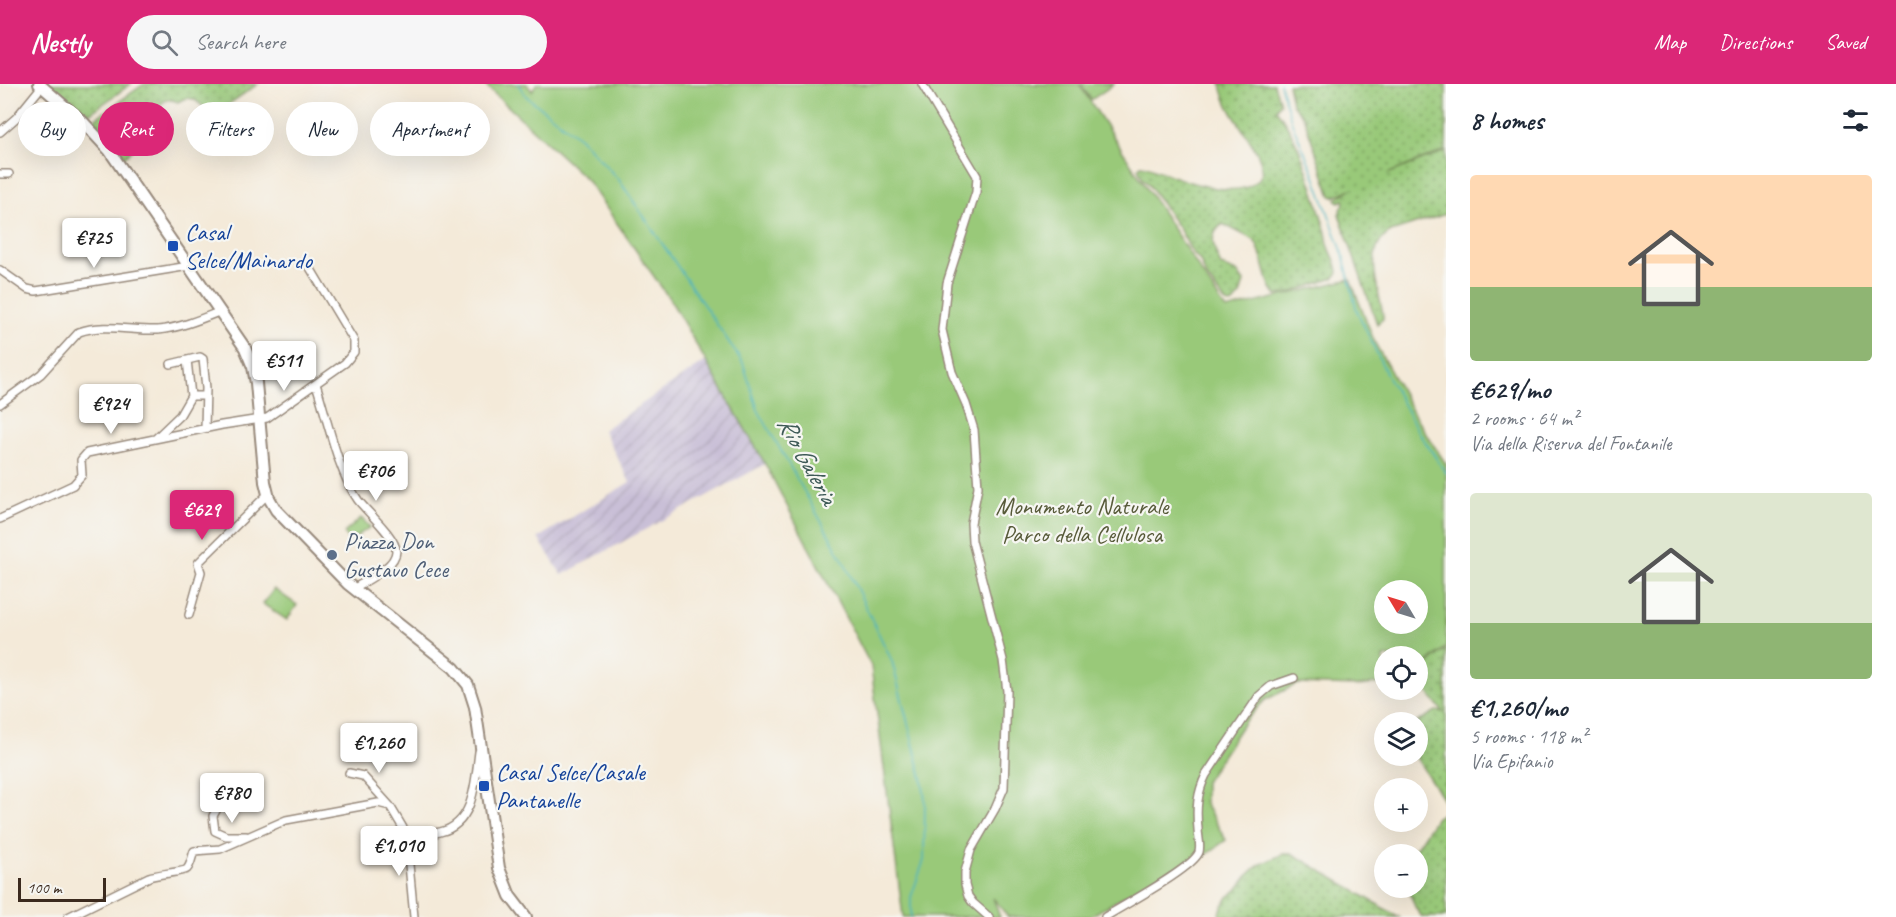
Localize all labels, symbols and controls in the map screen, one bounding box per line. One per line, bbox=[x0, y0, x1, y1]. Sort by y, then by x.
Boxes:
search box bbox=[127, 15, 547, 69]
text: Nestly bbox=[30, 25, 91, 60]
icon: search bbox=[148, 26, 181, 59]
text: Search here bbox=[196, 28, 285, 56]
text: Map bbox=[1654, 29, 1686, 55]
text: Directions bbox=[1719, 29, 1792, 55]
text: Saved bbox=[1825, 29, 1866, 55]
chip: Buy bbox=[18, 102, 86, 156]
chip: Rent bbox=[98, 102, 174, 156]
chip: Filters bbox=[186, 102, 274, 156]
chip: New bbox=[286, 102, 358, 156]
chip: Apartment bbox=[370, 102, 490, 156]
text: 8 homes bbox=[1470, 104, 1543, 137]
icon: filters bbox=[1839, 104, 1872, 137]
icon: home bbox=[1617, 214, 1725, 322]
place label: Casal Selce/Mainardo bbox=[185, 217, 313, 275]
pin: €725 bbox=[58, 218, 130, 269]
text: €725 bbox=[76, 225, 112, 250]
marker: Casal Selce/Mainardo bbox=[166, 239, 180, 253]
pin: €511 bbox=[248, 341, 320, 392]
text: €511 bbox=[266, 348, 302, 373]
text: €629/mo bbox=[1470, 373, 1550, 406]
pin: €924 bbox=[75, 384, 147, 435]
text: €924 bbox=[93, 391, 129, 416]
text: 2 rooms · 64 m² bbox=[1470, 406, 1578, 431]
water label: Rio Galeria bbox=[770, 410, 847, 513]
text: Via della Riserva del Fontanile bbox=[1470, 431, 1671, 456]
pin: €706 bbox=[340, 451, 412, 502]
text: €706 bbox=[358, 458, 394, 483]
pin: €629 bbox=[166, 490, 238, 541]
park label: Monumento Naturale Parco della Cellulosa bbox=[996, 491, 1171, 549]
text: €629 bbox=[184, 497, 220, 522]
place label: Piazza Don Gustavo Cece bbox=[344, 526, 450, 584]
icon: home bbox=[1617, 532, 1725, 640]
marker: Piazza Don Gustavo Cece bbox=[325, 548, 339, 562]
north arrow bbox=[1374, 580, 1428, 634]
map controls bbox=[1374, 580, 1428, 898]
button: locate bbox=[1374, 646, 1428, 700]
text: €1,260/mo bbox=[1470, 691, 1568, 724]
button: layers bbox=[1374, 712, 1428, 766]
pin: €1,260 bbox=[330, 723, 428, 774]
text: 5 rooms · 118 m² bbox=[1470, 724, 1587, 749]
text: €1,260 bbox=[354, 730, 404, 755]
text: Via Epifanio bbox=[1470, 749, 1553, 774]
place label: Casal Selce/Casale Pantanelle bbox=[496, 757, 647, 815]
pin: €780 bbox=[196, 773, 268, 824]
button: + bbox=[1374, 778, 1428, 832]
marker: Casal Selce/Casale Pantanelle bbox=[477, 779, 491, 793]
text: €780 bbox=[214, 780, 250, 805]
pin: €1,010 bbox=[350, 826, 448, 877]
text: €1,010 bbox=[375, 833, 423, 858]
button: − bbox=[1374, 844, 1428, 898]
scale bar bbox=[18, 875, 106, 902]
text: 100 m bbox=[27, 878, 61, 898]

